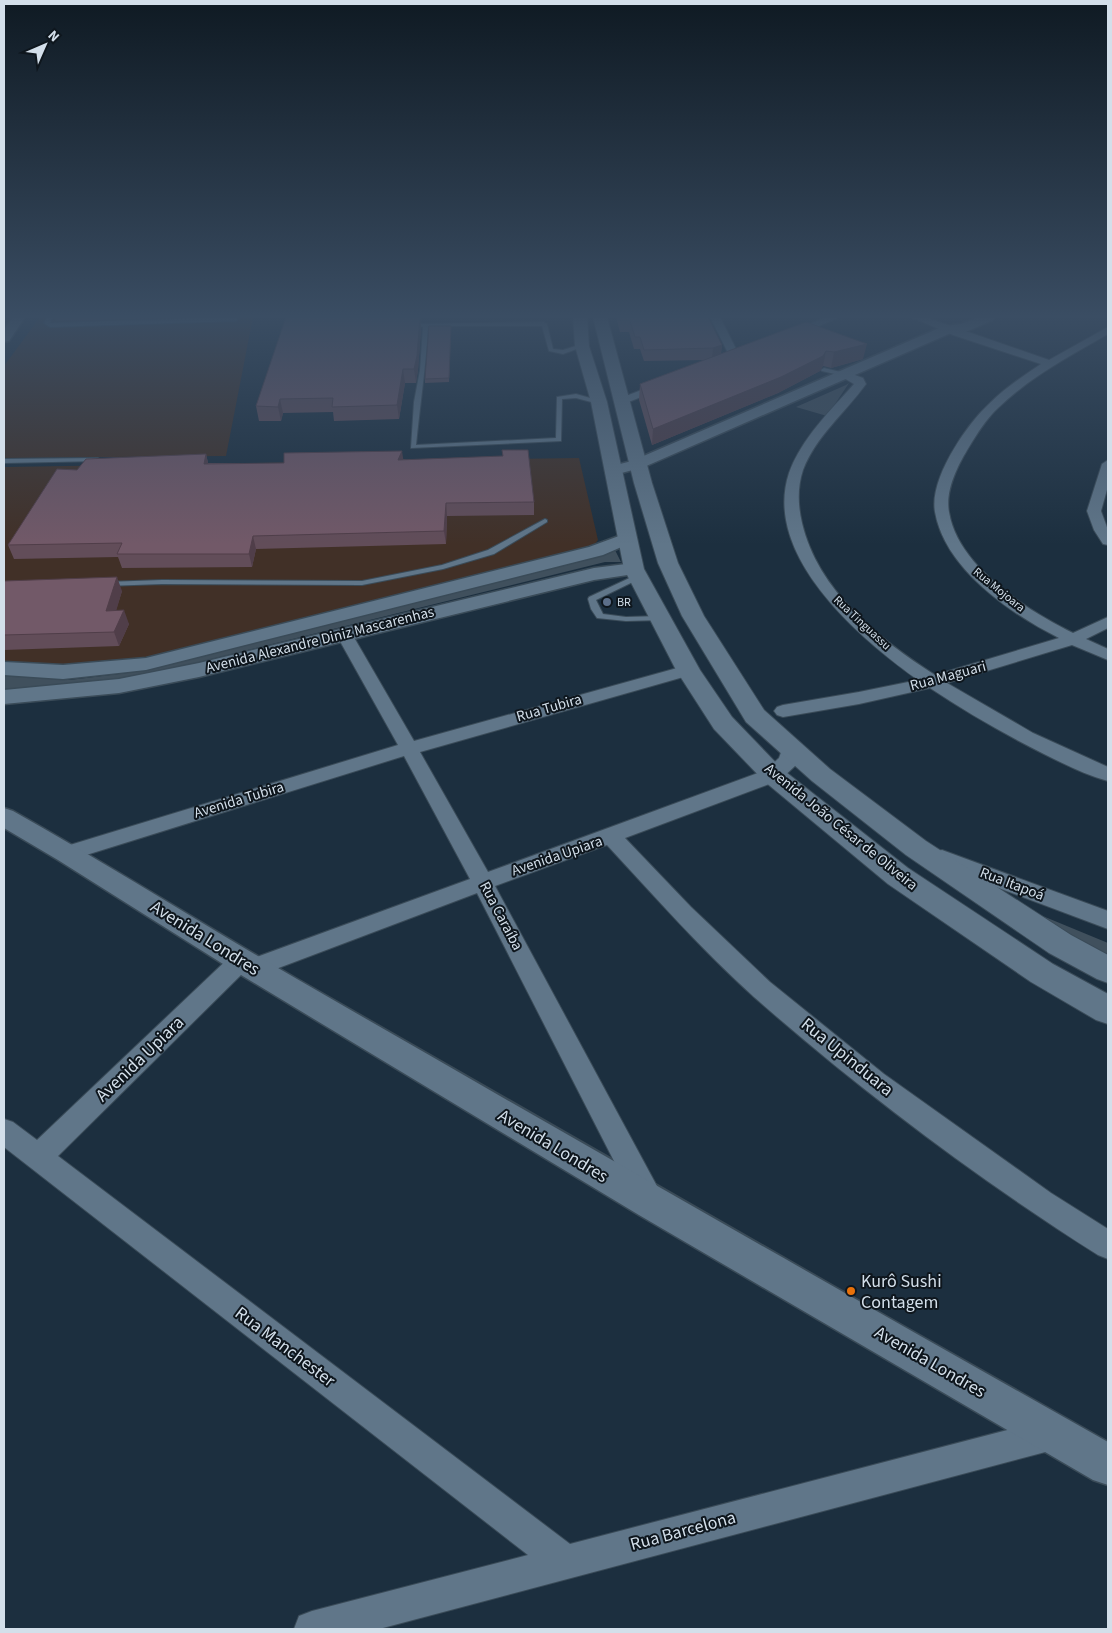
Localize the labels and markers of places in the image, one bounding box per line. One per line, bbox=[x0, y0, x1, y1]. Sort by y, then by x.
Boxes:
place label: BR bbox=[617, 594, 631, 611]
marker: BR bbox=[601, 596, 613, 608]
place label: Kurô Sushi Contagem bbox=[861, 1269, 942, 1315]
marker: Kurô Sushi Contagem bbox=[845, 1285, 857, 1297]

